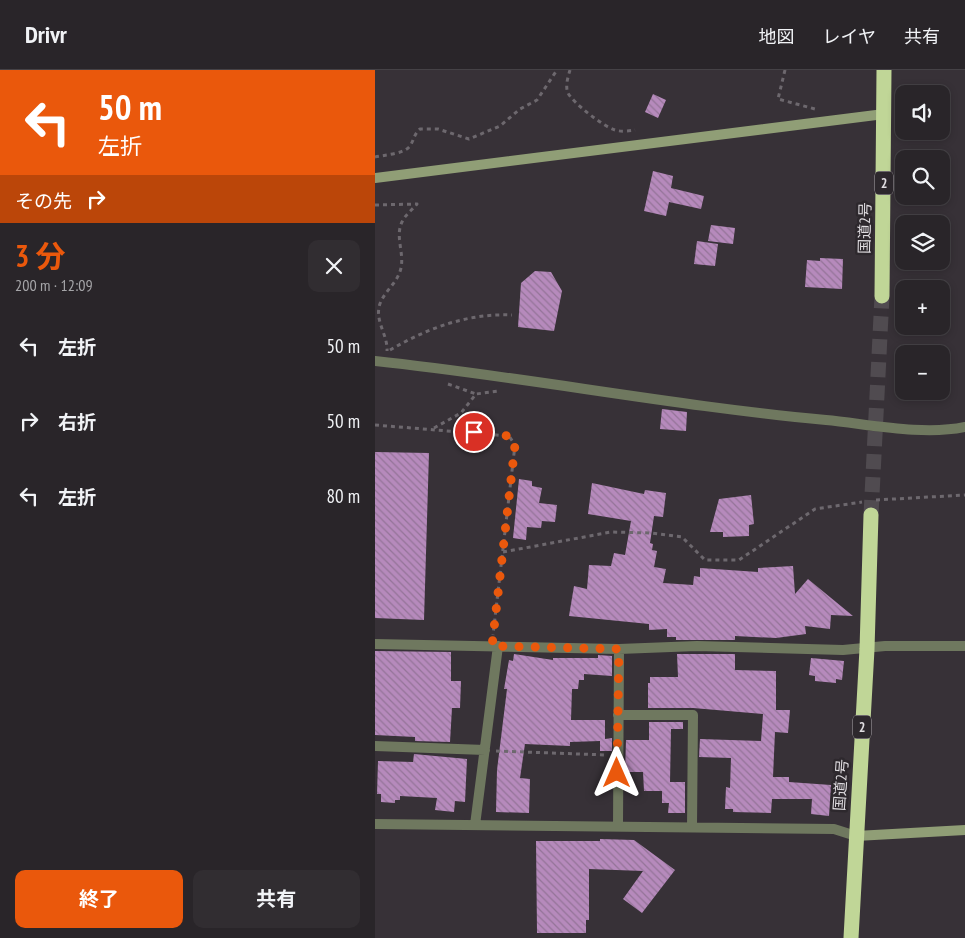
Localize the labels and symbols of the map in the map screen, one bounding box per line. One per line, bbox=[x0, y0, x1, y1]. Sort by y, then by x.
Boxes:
road number: 2 bbox=[875, 172, 893, 195]
street label: 国道2号 bbox=[855, 202, 874, 254]
pin bbox=[453, 411, 495, 453]
road number: 2 bbox=[853, 716, 871, 739]
position arrow bbox=[590, 746, 642, 798]
street label: 国道2号 bbox=[829, 758, 852, 811]

